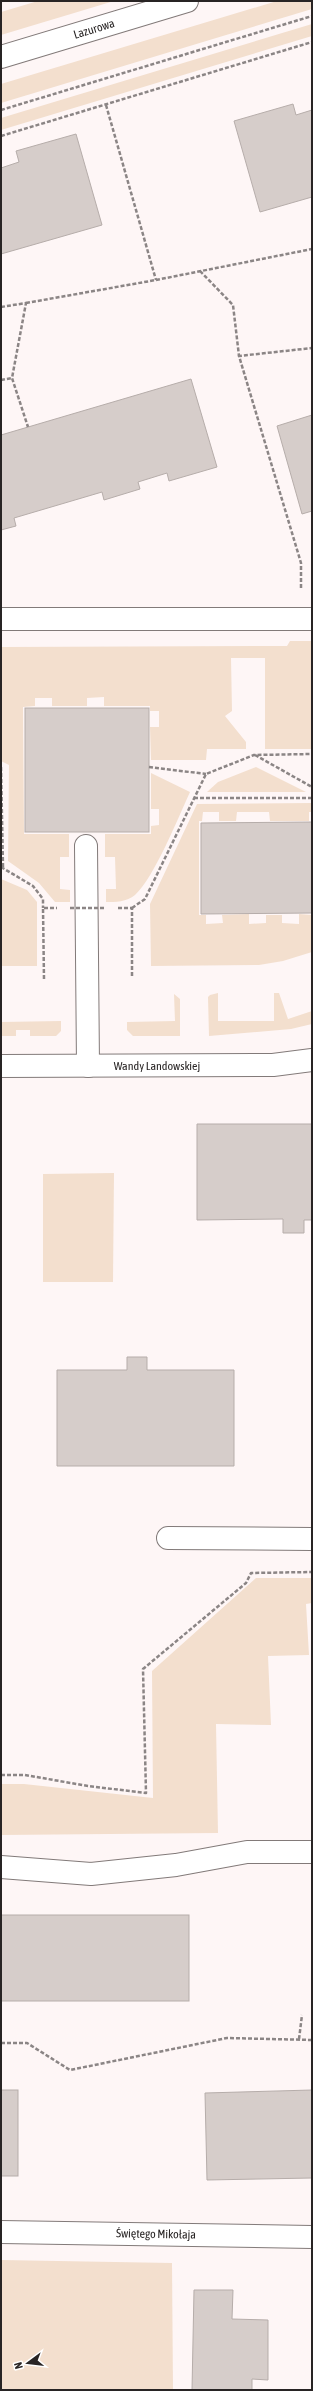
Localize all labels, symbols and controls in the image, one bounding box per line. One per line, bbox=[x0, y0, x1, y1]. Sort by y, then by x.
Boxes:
street label: Lazurowa bbox=[72, 16, 116, 42]
street label: Wandy Landowskiej bbox=[114, 1059, 200, 1073]
street label: Świętego Mikołaja bbox=[116, 2226, 196, 2242]
north arrow bbox=[8, 2343, 48, 2383]
text: N bbox=[12, 2361, 25, 2370]

